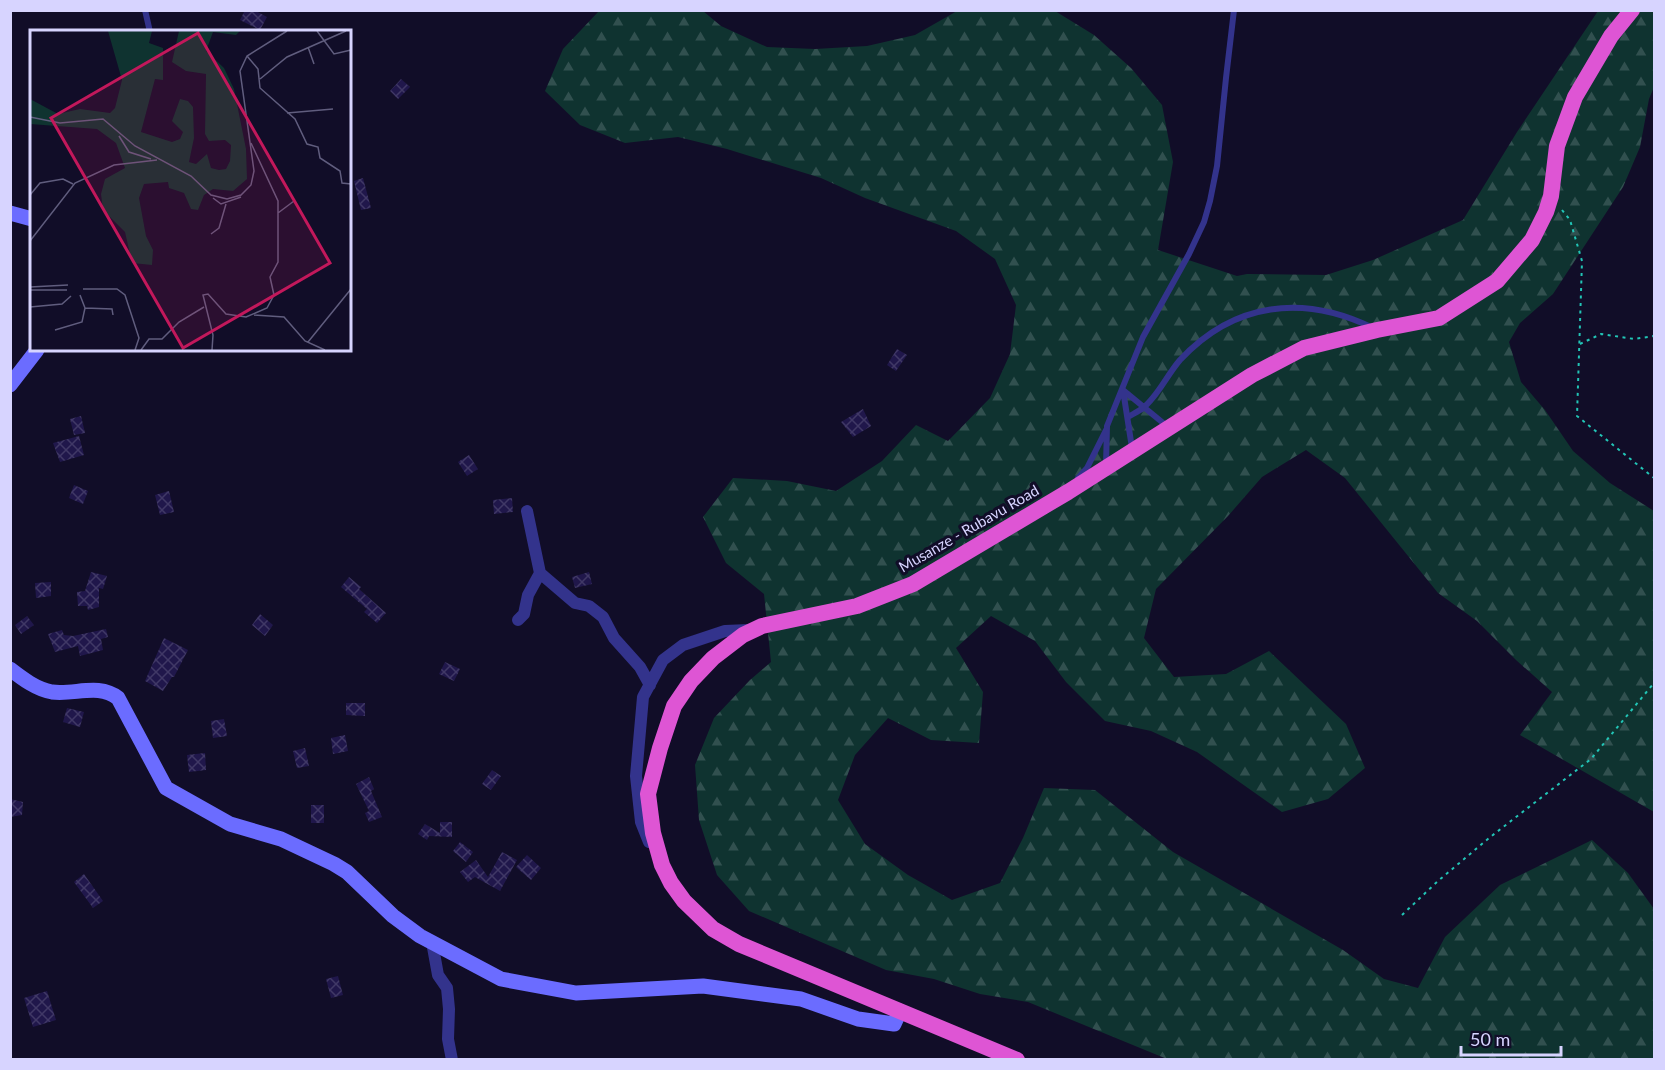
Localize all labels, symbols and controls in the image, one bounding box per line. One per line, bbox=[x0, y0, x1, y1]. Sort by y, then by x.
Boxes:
inset map bbox=[30, 30, 351, 351]
street label: Musanze - Rubavu Road bbox=[895, 481, 1042, 576]
scale bar bbox=[1461, 1019, 1562, 1057]
text: 50 m bbox=[1470, 1028, 1510, 1050]

